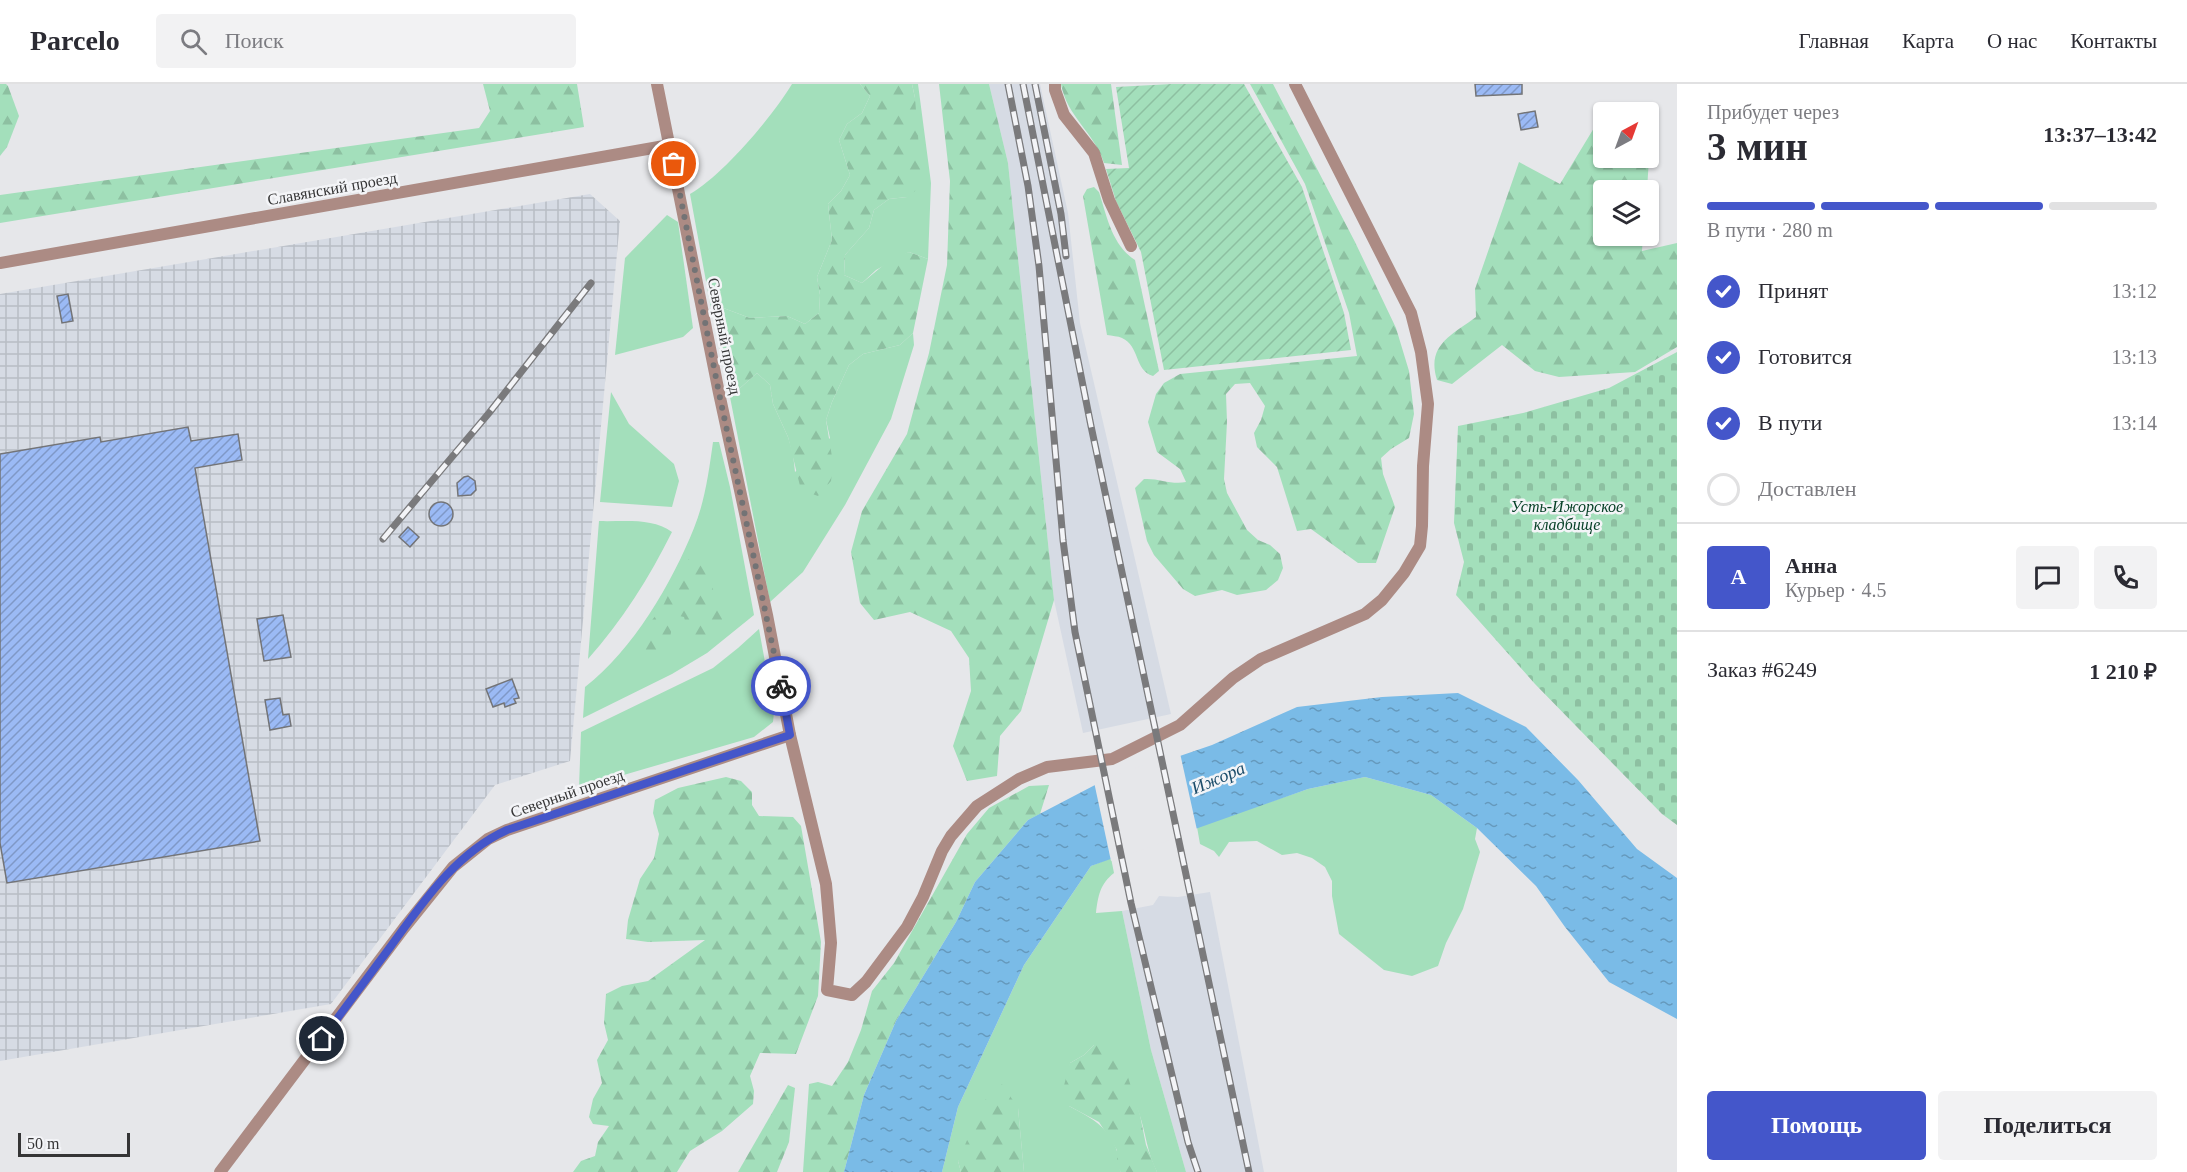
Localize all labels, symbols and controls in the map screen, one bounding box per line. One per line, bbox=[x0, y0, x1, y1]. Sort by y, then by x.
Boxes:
search box bbox=[156, 14, 576, 68]
text: Parcelo bbox=[30, 25, 120, 56]
icon: search bbox=[177, 25, 210, 58]
text: Поиск bbox=[225, 28, 284, 53]
text: Главная bbox=[1799, 29, 1869, 53]
text: Карта bbox=[1902, 29, 1954, 53]
text: О нас bbox=[1987, 29, 2037, 53]
text: Контакты bbox=[2070, 29, 2157, 53]
text: Прибудет через bbox=[1707, 101, 1839, 123]
north arrow bbox=[1593, 102, 1659, 168]
map controls bbox=[1593, 102, 1659, 246]
text: 13:37–13:42 bbox=[2043, 122, 2157, 147]
text: 3 мин bbox=[1707, 125, 1808, 168]
pin bbox=[648, 138, 699, 189]
icon: bag bbox=[657, 147, 690, 180]
street label: Славянский проезд bbox=[266, 169, 398, 209]
button: layers bbox=[1593, 180, 1659, 246]
text: В пути · 280 m bbox=[1707, 219, 1833, 241]
icon: check bbox=[1707, 275, 1740, 308]
street label: Северный проезд bbox=[704, 276, 744, 396]
text: Принят bbox=[1758, 278, 1828, 303]
text: 13:12 bbox=[2111, 280, 2157, 302]
icon: check bbox=[1707, 341, 1740, 374]
text: Готовится bbox=[1758, 344, 1852, 369]
text: 13:13 bbox=[2111, 346, 2157, 368]
icon: check bbox=[1707, 407, 1740, 440]
text: В пути bbox=[1758, 410, 1822, 435]
text: 13:14 bbox=[2111, 412, 2157, 434]
text: Доставлен bbox=[1758, 476, 1857, 501]
park label: Усть-Ижорское кладбище bbox=[1511, 498, 1623, 534]
button: chat bbox=[2016, 546, 2079, 609]
button: phone bbox=[2094, 546, 2157, 609]
text: Анна bbox=[1785, 553, 1837, 578]
text: А bbox=[1731, 564, 1746, 589]
text: Курьер · 4.5 bbox=[1785, 579, 1887, 601]
courier bbox=[751, 656, 811, 716]
text: Заказ #6249 bbox=[1707, 657, 1817, 682]
text: 1 210 ₽ bbox=[2089, 659, 2157, 684]
icon: bike bbox=[765, 670, 798, 703]
water label: Ижора bbox=[1187, 758, 1248, 799]
street label: Северный проезд bbox=[508, 766, 626, 822]
pin bbox=[296, 1013, 347, 1064]
icon: home bbox=[305, 1022, 338, 1055]
button: Помощь bbox=[1707, 1091, 1926, 1160]
button: Поделиться bbox=[1938, 1091, 2157, 1160]
scale bar bbox=[18, 1130, 130, 1158]
text: 50 m bbox=[27, 1135, 59, 1152]

